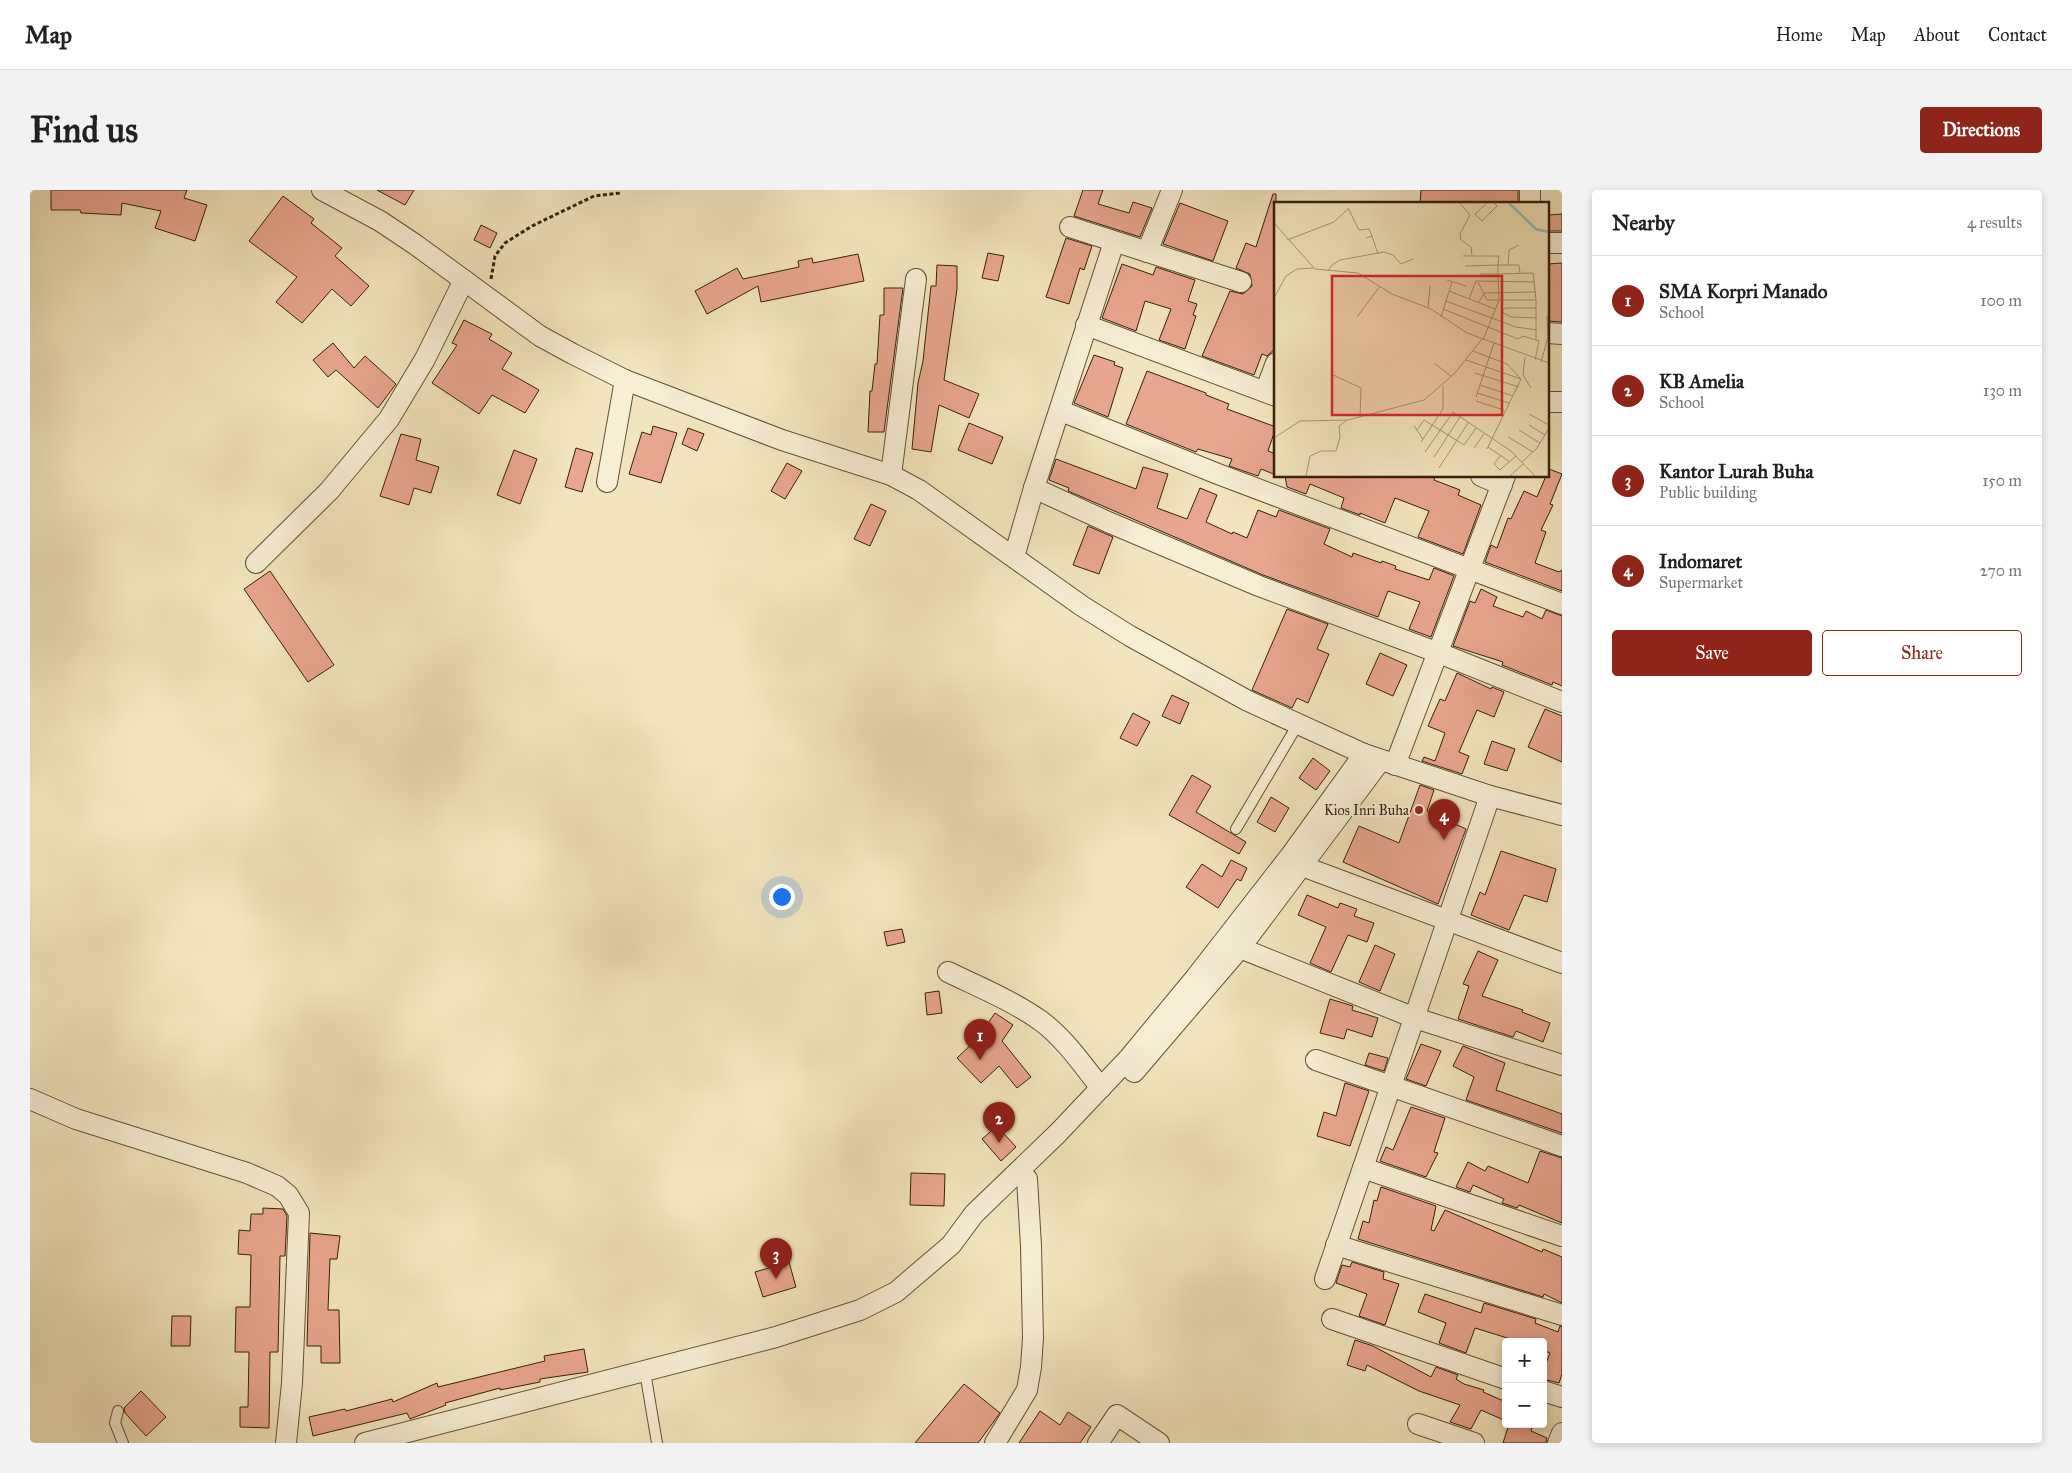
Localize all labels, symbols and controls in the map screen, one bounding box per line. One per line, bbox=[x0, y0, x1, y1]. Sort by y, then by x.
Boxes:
text: Map bbox=[25, 20, 72, 50]
text: Home bbox=[1776, 24, 1823, 46]
text: Map bbox=[1851, 24, 1886, 46]
text: About bbox=[1914, 24, 1960, 46]
text: Contact bbox=[1988, 24, 2047, 46]
button: Directions bbox=[1920, 107, 2042, 153]
text: Find us bbox=[30, 109, 138, 152]
inset map bbox=[1274, 202, 1550, 478]
text: Nearby bbox=[1612, 210, 1675, 236]
text: 4 results bbox=[1967, 213, 2022, 232]
text: SMA Korpri Manado bbox=[1659, 280, 1827, 303]
text: 1 bbox=[1625, 291, 1631, 310]
text: 100 m bbox=[1980, 291, 2022, 310]
text: School bbox=[1659, 303, 1704, 322]
text: KB Amelia bbox=[1659, 370, 1744, 393]
text: 2 bbox=[1624, 381, 1632, 400]
text: 130 m bbox=[1983, 381, 2022, 400]
text: School bbox=[1659, 393, 1704, 412]
text: Kantor Lurah Buha bbox=[1659, 460, 1814, 483]
text: 3 bbox=[1625, 471, 1631, 490]
text: 150 m bbox=[1982, 471, 2022, 490]
text: Public building bbox=[1659, 483, 1757, 502]
text: Indomaret bbox=[1659, 550, 1742, 573]
text: 4 bbox=[1624, 561, 1632, 580]
text: 270 m bbox=[1980, 561, 2022, 580]
text: Supermarket bbox=[1659, 573, 1743, 592]
button: Save bbox=[1612, 630, 1812, 676]
button: Share bbox=[1822, 630, 2022, 676]
pin: 4 bbox=[1428, 799, 1460, 840]
place label: Kios Inri Buha bbox=[1324, 802, 1409, 819]
marker: Kios Inri Buha bbox=[1413, 804, 1425, 816]
your location bbox=[769, 884, 795, 910]
pin: 1 bbox=[964, 1019, 996, 1060]
pin: 2 bbox=[983, 1102, 1015, 1143]
pin: 3 bbox=[760, 1238, 792, 1279]
map controls bbox=[1502, 1338, 1547, 1428]
button: + bbox=[1502, 1338, 1547, 1383]
button: − bbox=[1502, 1383, 1547, 1428]

